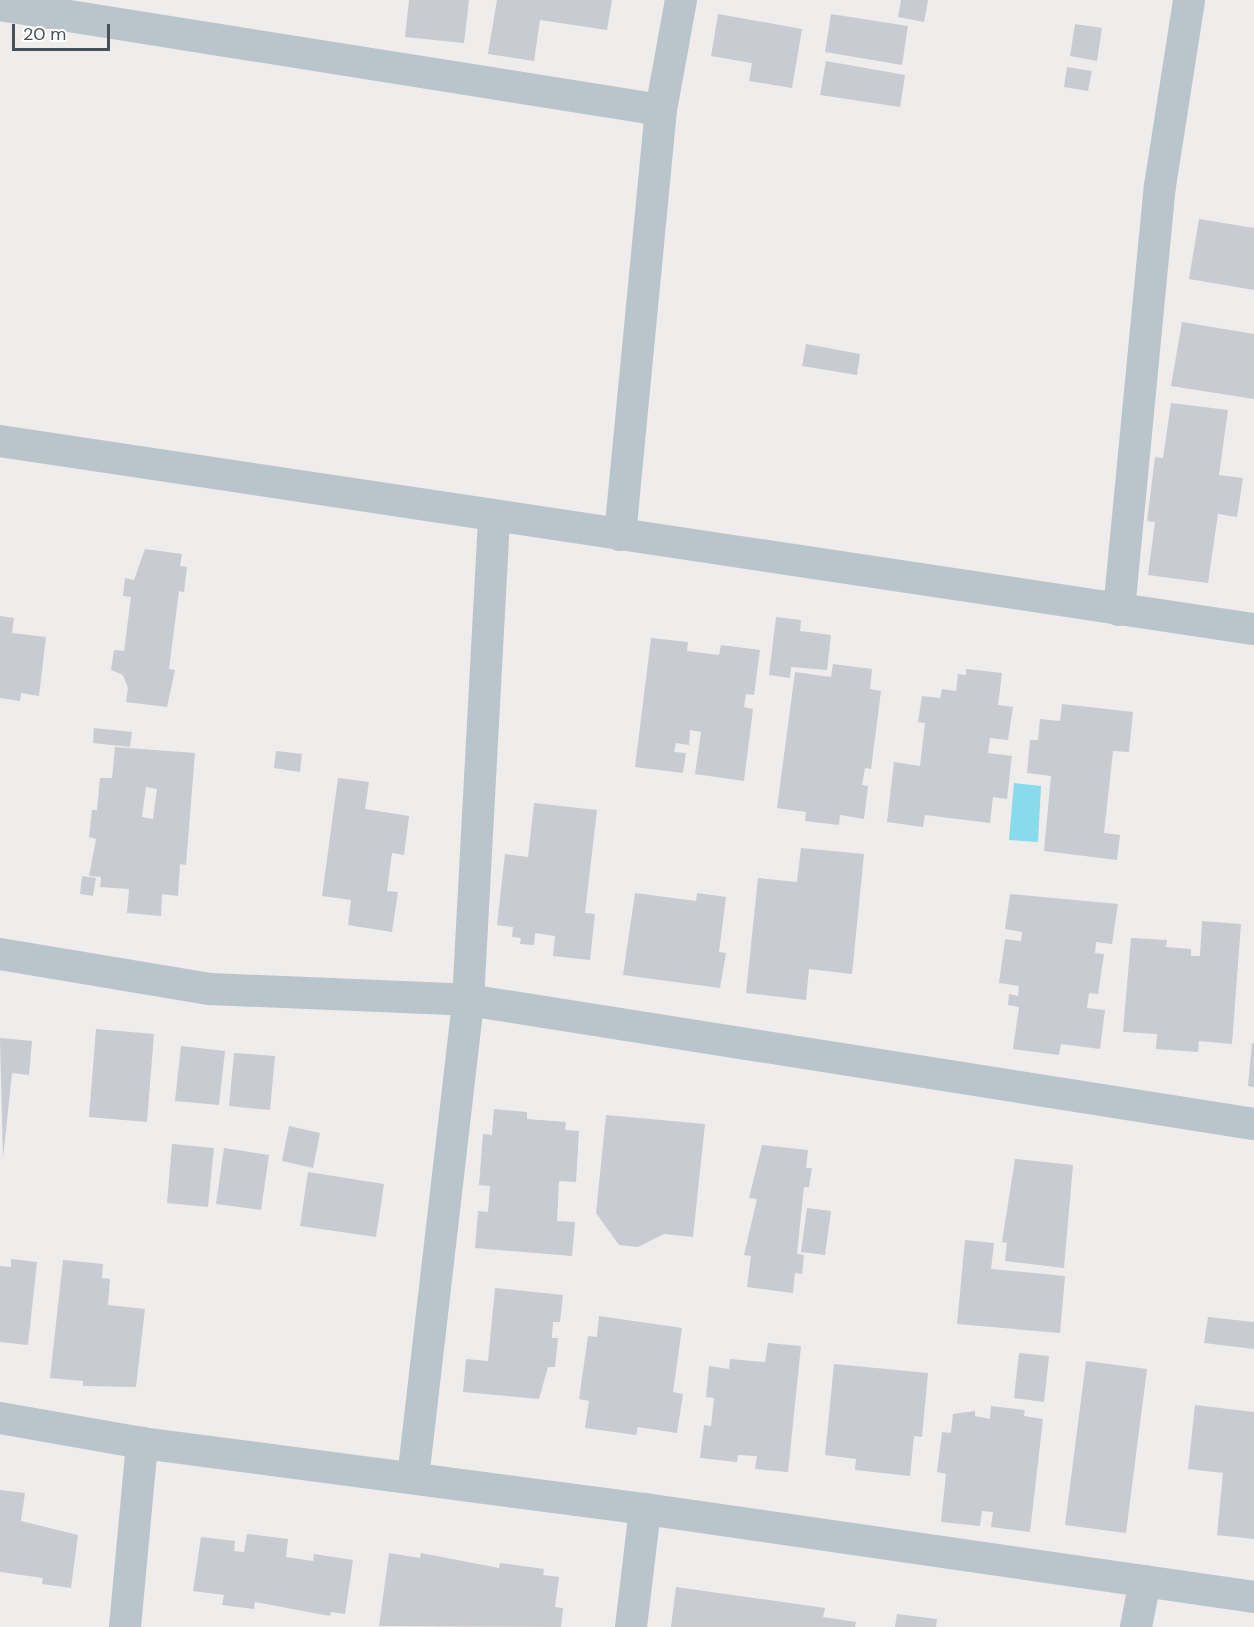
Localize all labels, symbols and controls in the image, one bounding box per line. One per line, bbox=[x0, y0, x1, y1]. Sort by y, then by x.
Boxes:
scale bar bbox=[15, 12, 112, 50]
text: 20 m bbox=[23, 22, 66, 46]

